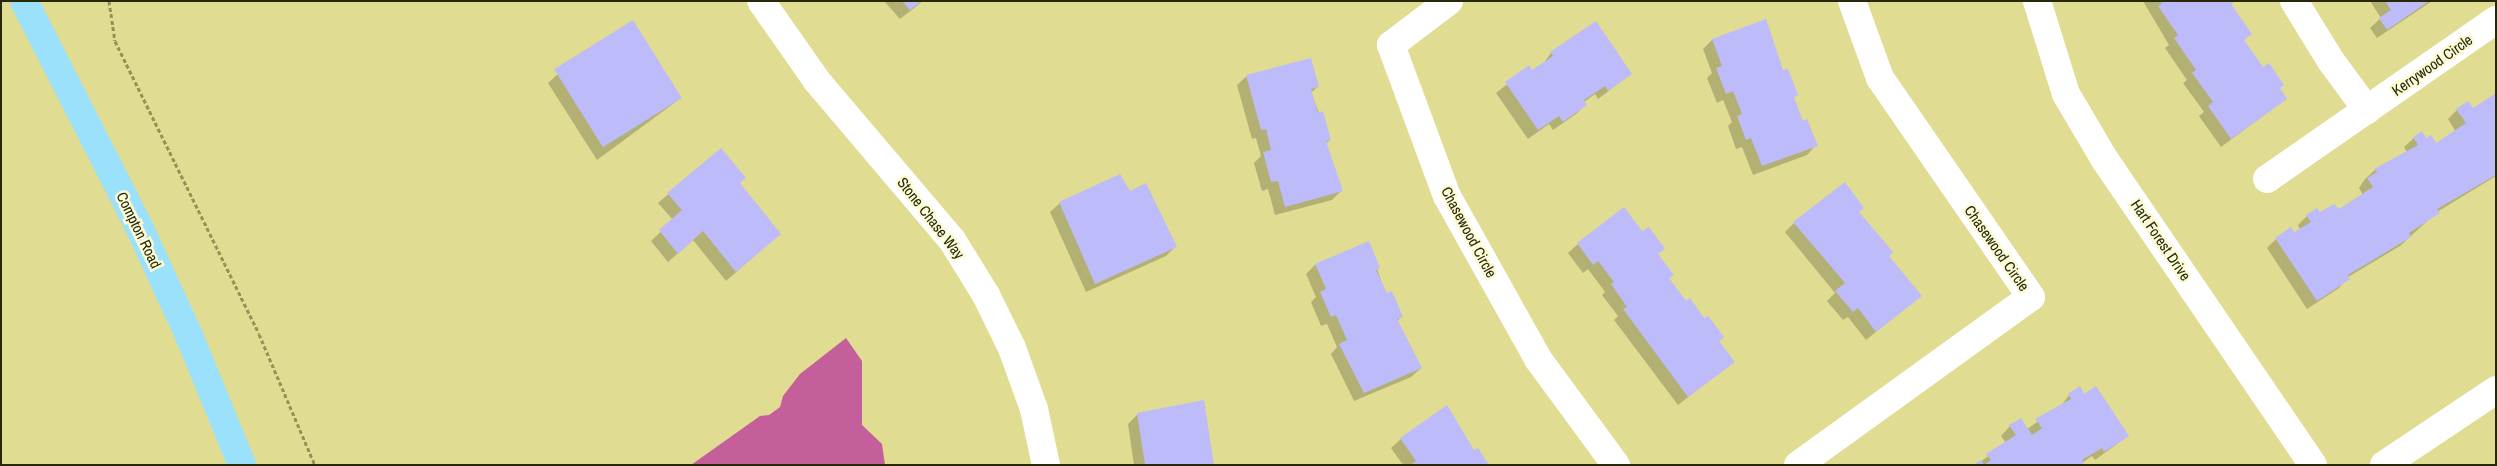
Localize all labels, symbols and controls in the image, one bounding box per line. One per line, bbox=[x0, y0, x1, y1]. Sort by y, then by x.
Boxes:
street label: Kerrywood Circle bbox=[2388, 31, 2476, 99]
street label: Stone Chase Way bbox=[894, 174, 968, 262]
street label: Chasewood Circle bbox=[1437, 183, 1501, 281]
street label: Compton Road bbox=[113, 189, 165, 271]
street label: Hart Forest Drive bbox=[2127, 196, 2195, 284]
street label: Chasewood Circle bbox=[1961, 202, 2033, 294]

